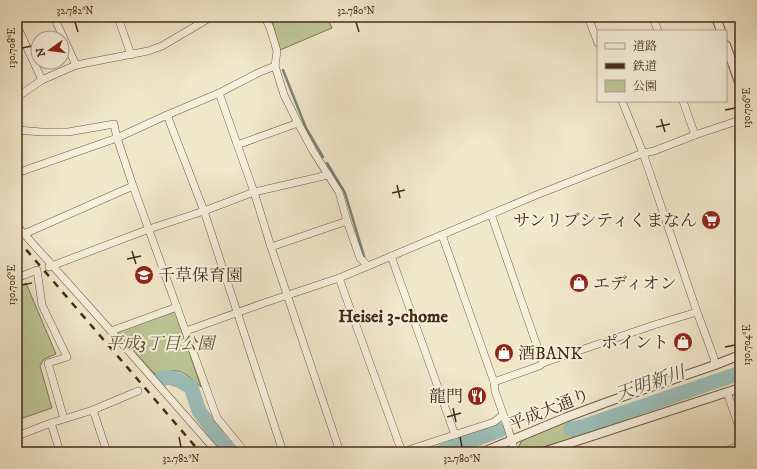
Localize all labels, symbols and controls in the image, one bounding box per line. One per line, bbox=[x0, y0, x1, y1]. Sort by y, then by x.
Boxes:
text: 32.782°N bbox=[56, 5, 94, 17]
text: 32.780°N bbox=[337, 5, 375, 17]
text: 130.708°E bbox=[6, 28, 18, 68]
north arrow bbox=[30, 30, 70, 70]
legend bbox=[597, 30, 727, 102]
text: 道路 bbox=[633, 39, 657, 54]
text: N bbox=[33, 46, 49, 58]
text: 鉄道 bbox=[632, 59, 657, 74]
text: 公園 bbox=[633, 79, 657, 94]
text: 130.706°E bbox=[741, 88, 753, 128]
supermarket icon: サンリブシティくまなん bbox=[700, 209, 722, 231]
place label: サンリブシティくまなん bbox=[513, 210, 697, 232]
school or university icon: 千草保育園 bbox=[133, 264, 155, 286]
text: 130.706°E bbox=[6, 265, 18, 305]
place label: 千草保育園 bbox=[158, 265, 243, 287]
shop icon: エディオン bbox=[568, 272, 590, 294]
place label: エディオン bbox=[593, 273, 677, 295]
district label: Heisei 3-chome bbox=[338, 306, 448, 328]
text: 130.704°E bbox=[741, 324, 753, 366]
shop icon: ポイント bbox=[672, 331, 694, 353]
place label: ポイント bbox=[601, 332, 669, 354]
park label: 平成3丁目公園 bbox=[106, 333, 217, 355]
shop icon: 酒BANK bbox=[493, 342, 515, 364]
place label: 酒BANK bbox=[518, 343, 583, 365]
water label: 天明新川 bbox=[613, 361, 690, 406]
street label: 平成大通り bbox=[506, 384, 593, 436]
restaurant icon: 龍門 bbox=[466, 385, 488, 407]
place label: 龍門 bbox=[429, 386, 463, 408]
text: 32.782°N bbox=[162, 453, 200, 465]
text: 32.780°N bbox=[443, 453, 481, 465]

